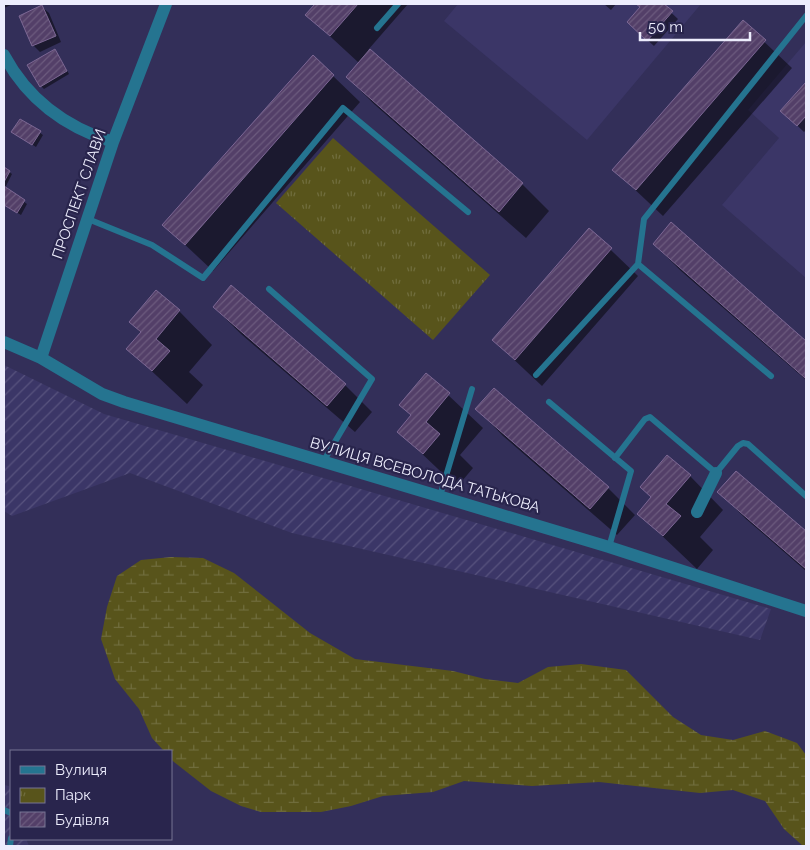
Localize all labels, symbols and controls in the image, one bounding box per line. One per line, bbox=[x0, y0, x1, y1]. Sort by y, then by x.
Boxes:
scale bar bbox=[640, 10, 750, 42]
text: 50 m bbox=[648, 18, 683, 36]
street label: ПРОСПЕКТ СЛАВИ bbox=[48, 127, 110, 261]
street label: ВУЛИЦЯ ВСЕВОЛОДА ТАТЬКОВА bbox=[308, 433, 542, 517]
legend bbox=[10, 750, 172, 840]
text: Вулиця bbox=[55, 761, 107, 779]
text: Парк bbox=[55, 786, 91, 804]
text: Будівля bbox=[55, 811, 109, 829]

